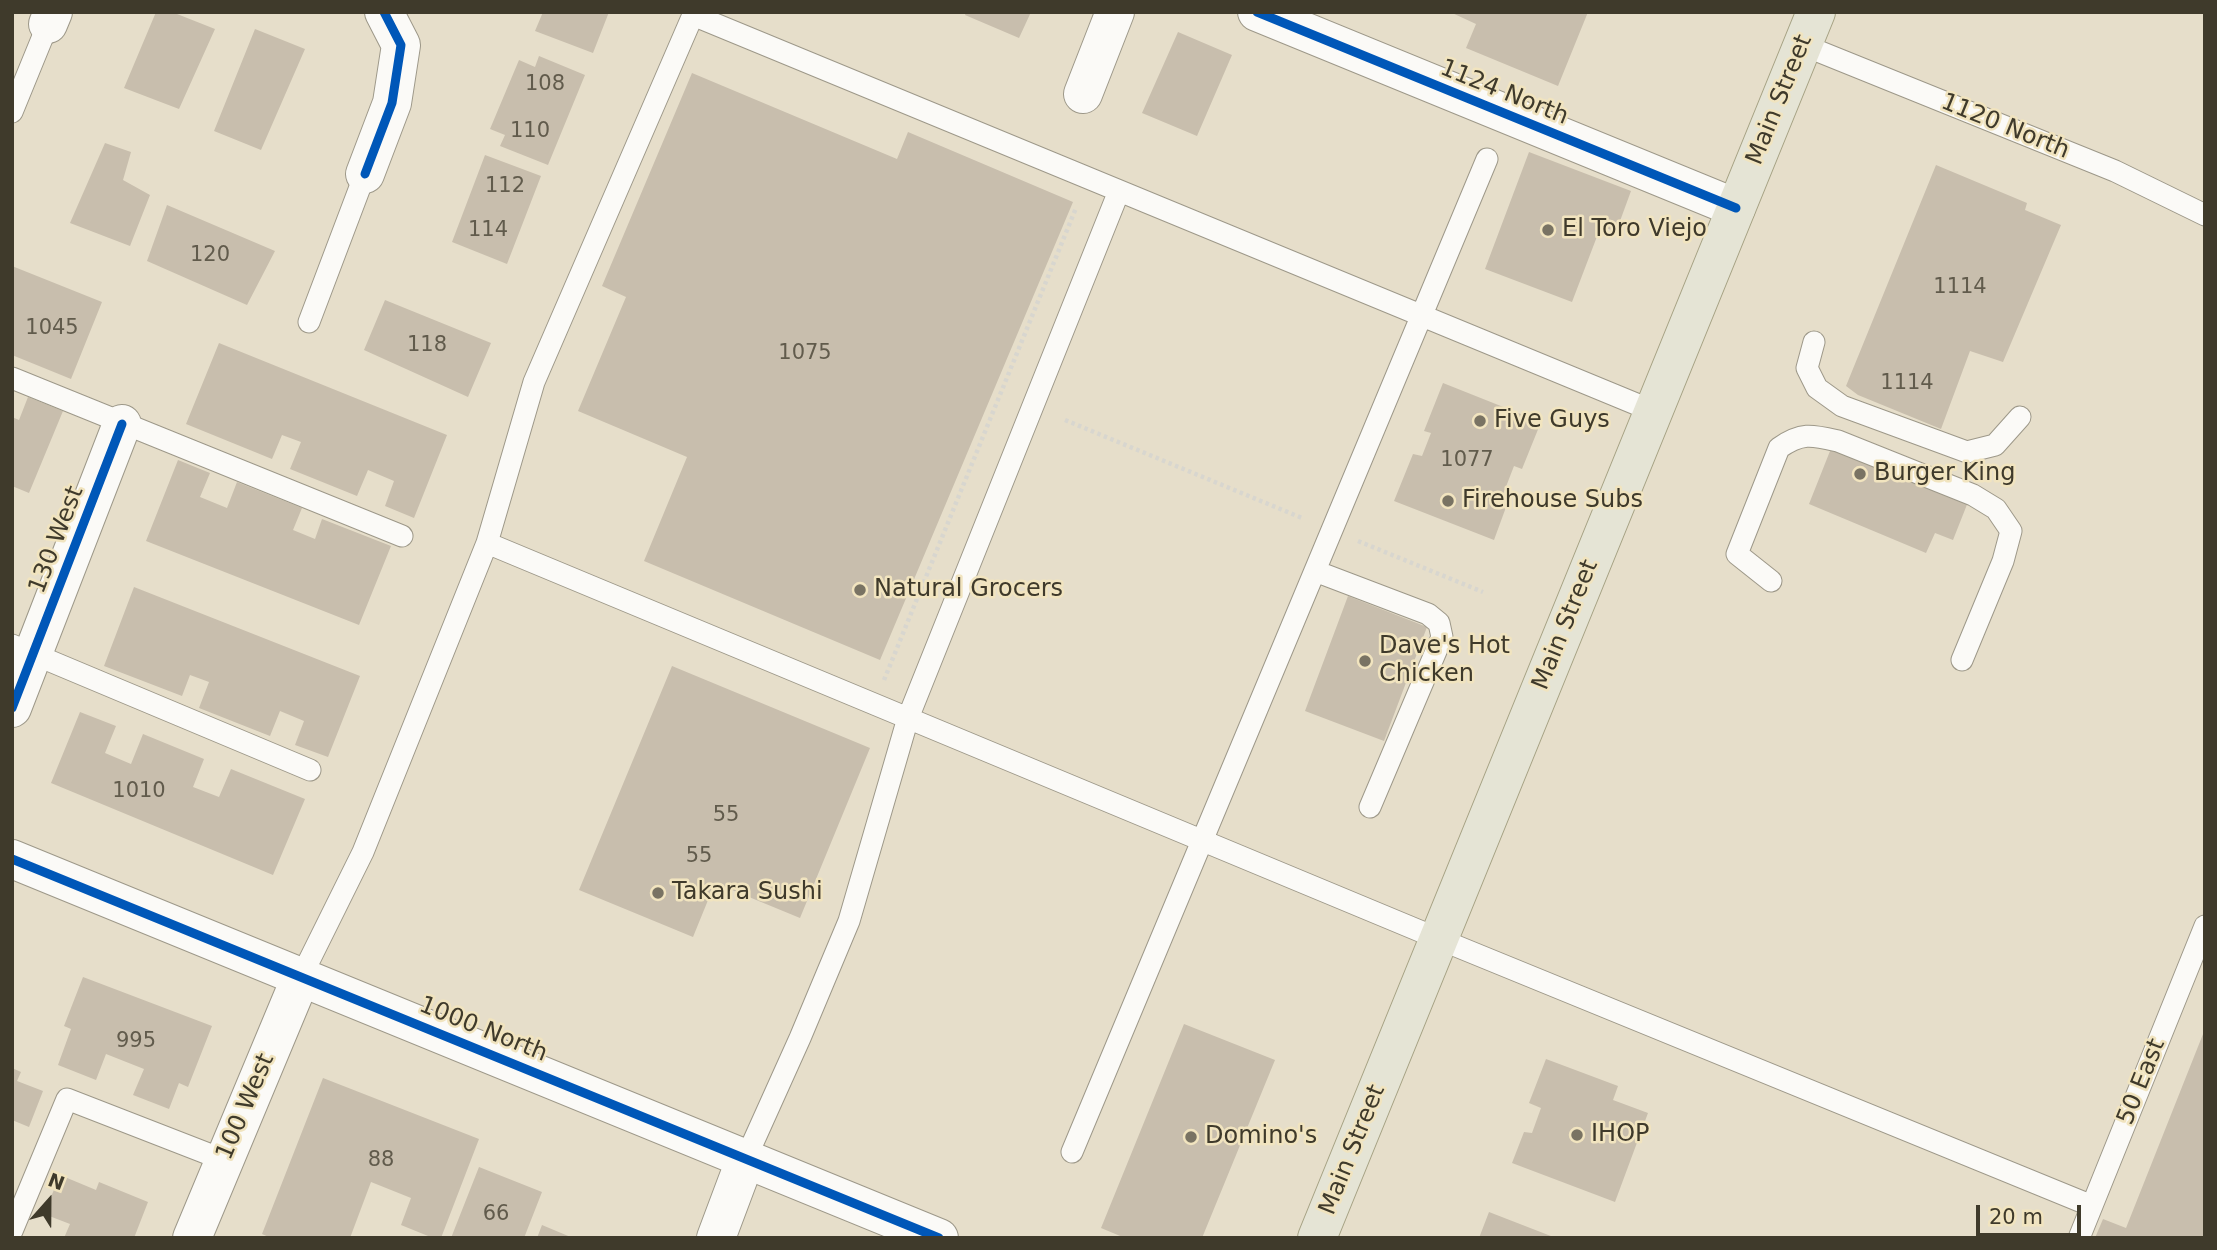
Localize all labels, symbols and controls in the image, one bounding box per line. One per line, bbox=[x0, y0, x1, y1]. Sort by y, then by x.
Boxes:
street label: Main Street bbox=[1741, 31, 1819, 169]
street label: 1124 North bbox=[1436, 54, 1572, 132]
house number: 108 bbox=[525, 72, 565, 98]
street label: 1120 North bbox=[1937, 88, 2073, 166]
house number: 110 bbox=[510, 119, 550, 145]
house number: 112 bbox=[485, 174, 525, 200]
place label: El Toro Viejo bbox=[1562, 216, 1707, 244]
house number: 114 bbox=[468, 218, 508, 244]
marker: El Toro Viejo bbox=[1540, 222, 1556, 238]
house number: 120 bbox=[190, 243, 230, 269]
house number: 1114 bbox=[1933, 275, 1987, 301]
house number: 1045 bbox=[25, 316, 79, 342]
house number: 118 bbox=[407, 333, 447, 359]
house number: 1075 bbox=[778, 341, 832, 367]
house number: 1114 bbox=[1880, 371, 1934, 397]
place label: Five Guys bbox=[1494, 407, 1610, 435]
marker: Five Guys bbox=[1472, 413, 1488, 429]
house number: 1077 bbox=[1440, 448, 1494, 474]
place label: Burger King bbox=[1874, 460, 2015, 488]
marker: Burger King bbox=[1852, 466, 1868, 482]
street label: 130 West bbox=[23, 482, 91, 598]
place label: Firehouse Subs bbox=[1462, 487, 1643, 515]
marker: Firehouse Subs bbox=[1440, 493, 1456, 509]
street label: Main Street bbox=[1527, 556, 1605, 694]
place label: Natural Grocers bbox=[874, 576, 1063, 604]
marker: Natural Grocers bbox=[852, 582, 868, 598]
place label: Dave's Hot Chicken bbox=[1379, 633, 1510, 689]
marker: Dave's Hot Chicken bbox=[1357, 653, 1373, 669]
house number: 1010 bbox=[112, 779, 166, 805]
house number: 55 bbox=[713, 803, 739, 829]
house number: 55 bbox=[686, 844, 712, 870]
place label: Takara Sushi bbox=[672, 879, 823, 907]
marker: Takara Sushi bbox=[650, 885, 666, 901]
street label: 1000 North bbox=[415, 991, 551, 1069]
house number: 995 bbox=[116, 1029, 156, 1055]
street label: 50 East bbox=[2112, 1035, 2172, 1129]
street label: 100 West bbox=[211, 1050, 281, 1164]
street label: Main Street bbox=[1314, 1081, 1392, 1219]
place label: IHOP bbox=[1591, 1121, 1649, 1149]
place label: Domino's bbox=[1205, 1123, 1317, 1151]
marker: IHOP bbox=[1569, 1127, 1585, 1143]
marker: Domino's bbox=[1183, 1129, 1199, 1145]
house number: 88 bbox=[368, 1148, 394, 1174]
north arrow bbox=[14, 1166, 84, 1236]
text: N bbox=[45, 1168, 68, 1195]
scale bar bbox=[1979, 1190, 2084, 1234]
house number: 66 bbox=[483, 1202, 509, 1228]
text: 20 m bbox=[1989, 1205, 2043, 1229]

